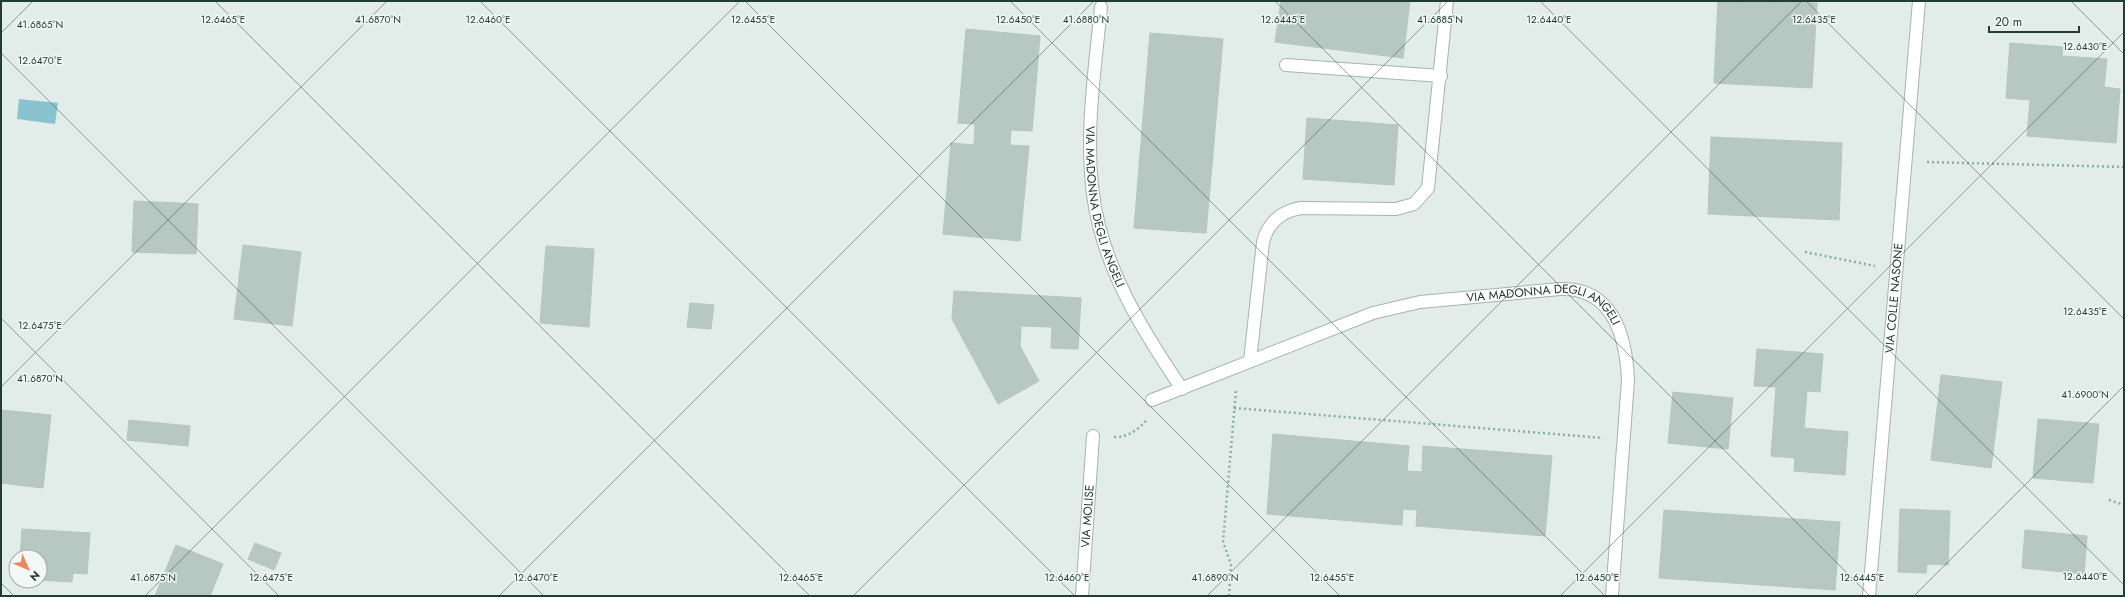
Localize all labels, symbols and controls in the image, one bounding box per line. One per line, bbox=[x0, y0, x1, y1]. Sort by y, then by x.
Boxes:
scale bar bbox=[1989, 8, 2079, 34]
text: 12.6465°E bbox=[201, 12, 245, 27]
text: 41.6870°N bbox=[355, 12, 401, 27]
text: 12.6460°E bbox=[466, 12, 510, 27]
text: 12.6455°E bbox=[731, 12, 775, 27]
text: 12.6450°E bbox=[996, 12, 1040, 27]
text: 41.6880°N bbox=[1063, 12, 1109, 27]
text: 12.6445°E bbox=[1261, 12, 1305, 27]
text: 41.6885°N bbox=[1417, 12, 1463, 27]
text: 12.6440°E bbox=[1527, 12, 1571, 27]
text: 12.6435°E bbox=[1792, 12, 1836, 27]
text: 20 m bbox=[1995, 13, 2022, 31]
text: 41.6865°N bbox=[17, 17, 63, 32]
text: 12.6430°E bbox=[2063, 39, 2107, 54]
text: 12.6470°E bbox=[18, 53, 62, 68]
street label: VIA MADONNA DEGLI ANGELI bbox=[1081, 126, 1129, 290]
street label: VIA COLLE NASONE bbox=[1880, 242, 1908, 354]
street label: VIA MADONNA DEGLI ANGELI bbox=[1465, 280, 1625, 328]
text: 12.6435°E bbox=[2063, 304, 2107, 319]
text: 12.6475°E bbox=[18, 318, 62, 333]
text: 41.6870°N bbox=[17, 371, 63, 386]
text: 41.6900°N bbox=[2061, 387, 2109, 402]
street label: VIA MOLISE bbox=[1076, 484, 1099, 548]
north arrow bbox=[8, 549, 48, 589]
text: N bbox=[26, 567, 44, 585]
text: 12.6440°E bbox=[2063, 569, 2107, 584]
text: 41.6875°N bbox=[130, 570, 176, 585]
text: 12.6475°E bbox=[249, 570, 293, 585]
text: 12.6470°E bbox=[514, 570, 558, 585]
text: 12.6465°E bbox=[779, 570, 823, 585]
text: 12.6460°E bbox=[1045, 570, 1089, 585]
text: 41.6890°N bbox=[1192, 570, 1238, 585]
text: 12.6455°E bbox=[1310, 570, 1354, 585]
text: 12.6450°E bbox=[1575, 570, 1619, 585]
text: 12.6445°E bbox=[1840, 570, 1884, 585]

